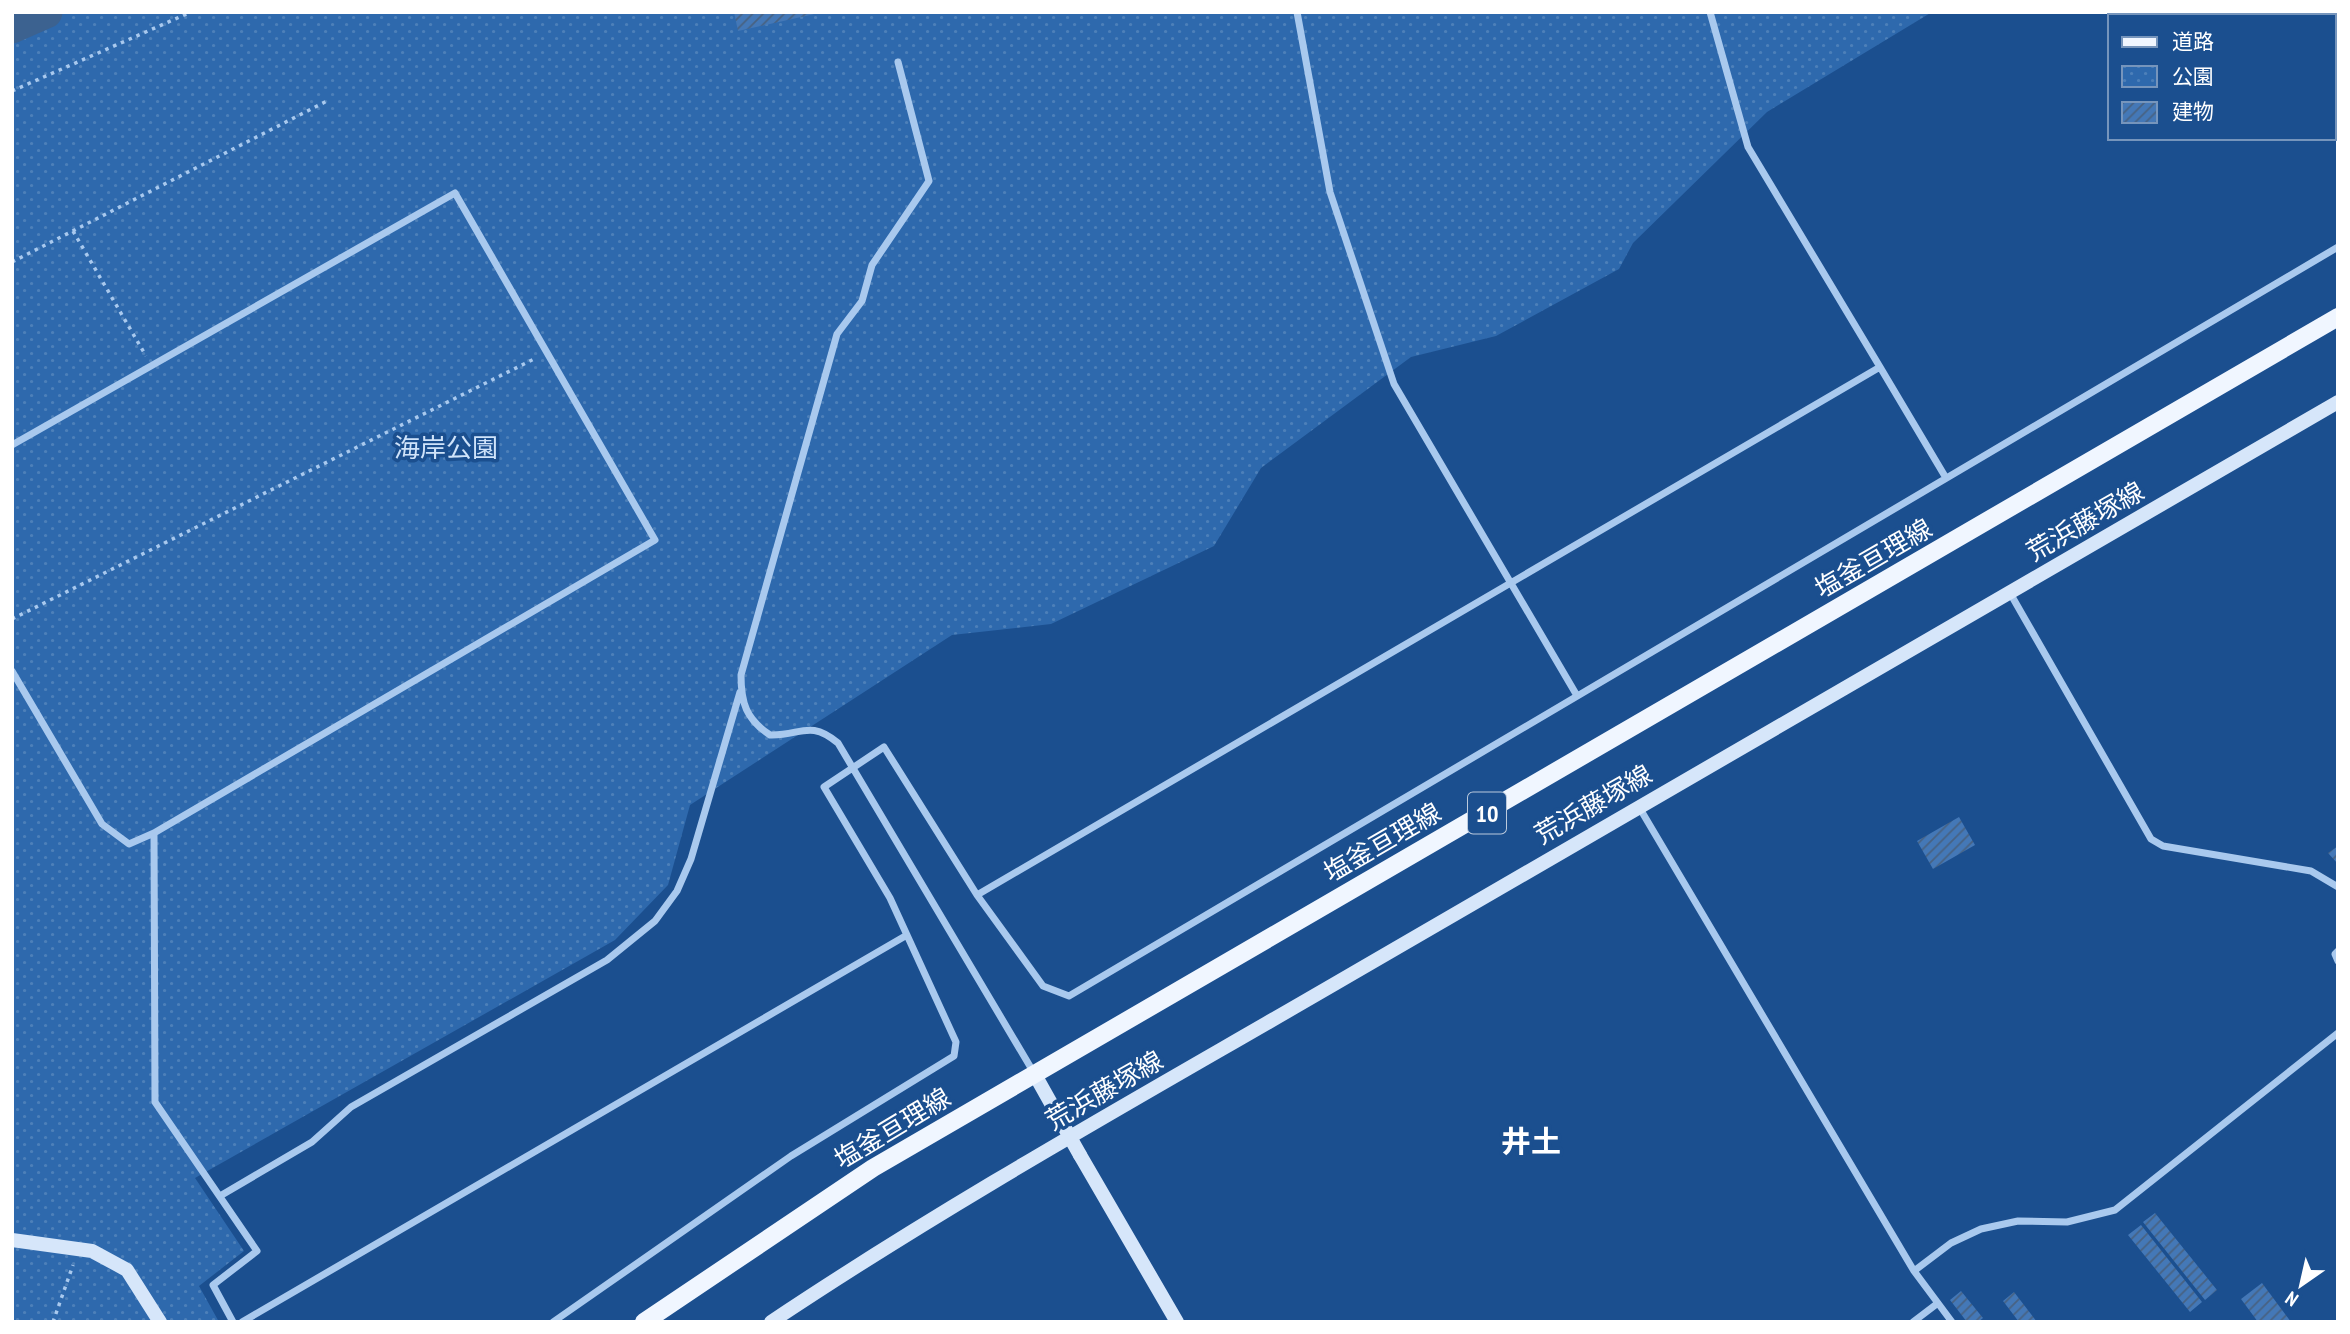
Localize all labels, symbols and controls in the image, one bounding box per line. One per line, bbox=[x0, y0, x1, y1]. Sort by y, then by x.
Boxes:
legend bbox=[2108, 14, 2336, 140]
text: 道路 bbox=[2172, 28, 2214, 55]
text: 公園 bbox=[2172, 63, 2214, 90]
text: 建物 bbox=[2172, 98, 2214, 125]
park label: 海岸公園 bbox=[394, 431, 498, 464]
street label: 荒浜藤塚線 bbox=[2020, 474, 2150, 568]
street label: 塩釜亘理線 bbox=[1808, 511, 1938, 605]
street label: 荒浜藤塚線 bbox=[1528, 757, 1658, 851]
road number: 10 bbox=[1468, 792, 1506, 834]
street label: 塩釜亘理線 bbox=[1317, 795, 1447, 889]
street label: 荒浜藤塚線 bbox=[1039, 1043, 1169, 1137]
street label: 塩釜亘理線 bbox=[828, 1080, 956, 1176]
district label: 井土 bbox=[1501, 1121, 1561, 1160]
north arrow bbox=[2266, 1250, 2336, 1320]
text: N bbox=[2281, 1286, 2302, 1312]

